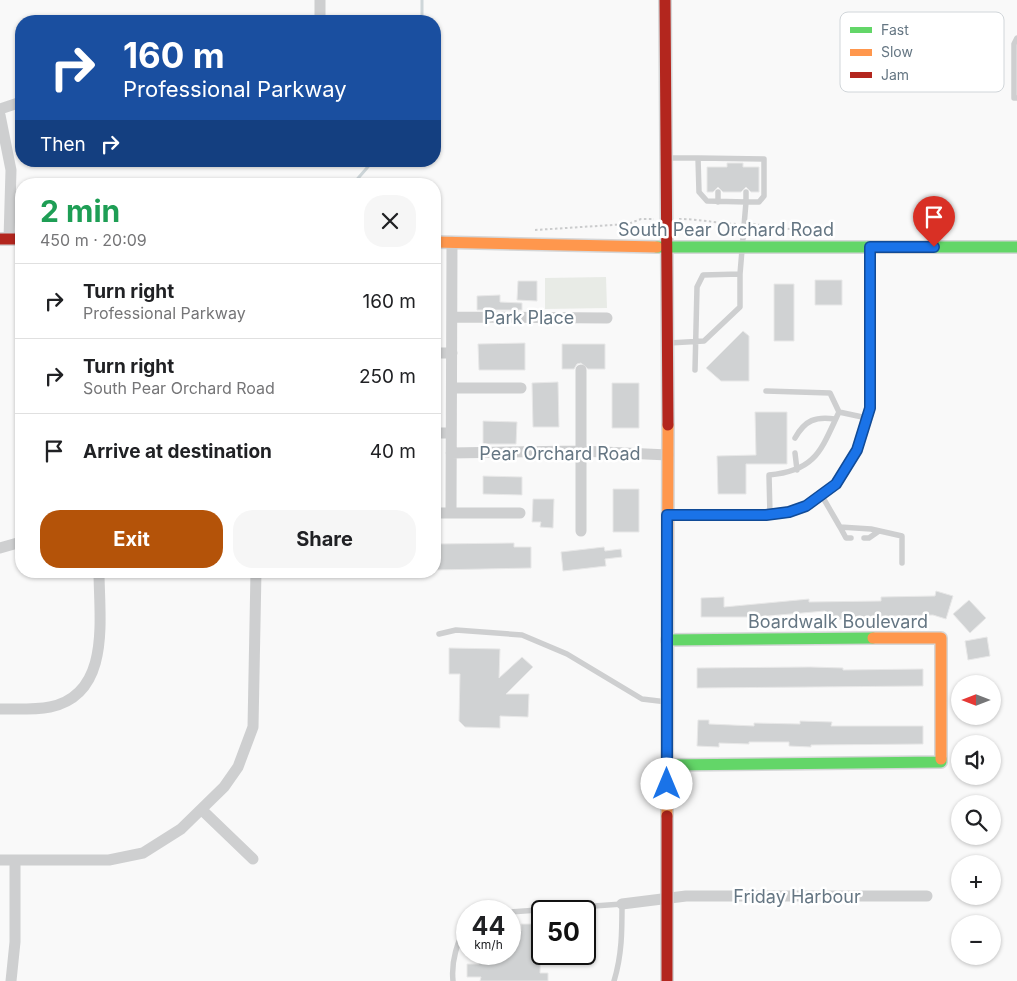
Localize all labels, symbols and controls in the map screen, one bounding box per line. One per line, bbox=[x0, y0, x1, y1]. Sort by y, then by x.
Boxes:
legend bbox=[840, 12, 1004, 92]
text: Fast bbox=[881, 21, 909, 38]
text: 160 m bbox=[123, 34, 225, 76]
icon: right bbox=[40, 35, 105, 100]
text: Slow bbox=[881, 43, 913, 60]
text: Jam bbox=[881, 66, 909, 83]
text: Professional Parkway bbox=[123, 76, 347, 102]
icon: right bbox=[96, 130, 124, 158]
text: Then bbox=[40, 133, 86, 156]
text: 2 min bbox=[40, 193, 120, 229]
button: close bbox=[364, 195, 416, 247]
pin bbox=[913, 196, 955, 247]
icon: arrive bbox=[920, 203, 948, 231]
street label: South Pear Orchard Road bbox=[618, 219, 834, 240]
text: 450 m · 20:09 bbox=[40, 230, 147, 250]
text: Turn right bbox=[83, 280, 174, 303]
icon: right bbox=[40, 287, 68, 315]
text: 160 m bbox=[363, 290, 416, 313]
text: Professional Parkway bbox=[83, 303, 246, 323]
street label: Park Place bbox=[484, 307, 574, 328]
text: Turn right bbox=[83, 355, 174, 378]
icon: right bbox=[40, 362, 68, 390]
text: 250 m bbox=[359, 365, 416, 388]
text: South Pear Orchard Road bbox=[83, 378, 275, 398]
icon: arrive bbox=[40, 437, 68, 465]
text: Arrive at destination bbox=[83, 440, 272, 463]
text: 40 m bbox=[370, 440, 416, 463]
street label: Pear Orchard Road bbox=[479, 443, 641, 464]
button: Exit bbox=[40, 510, 223, 568]
button: Share bbox=[233, 510, 416, 568]
street label: Boardwalk Boulevard bbox=[748, 611, 928, 632]
north arrow bbox=[951, 675, 1001, 725]
map controls bbox=[951, 675, 1001, 965]
button: sound bbox=[951, 735, 1001, 785]
position arrow bbox=[640, 757, 692, 809]
button: search bbox=[951, 795, 1001, 845]
button: + bbox=[951, 855, 1001, 905]
street label: Friday Harbour bbox=[733, 886, 861, 907]
speed limit sign: 50 bbox=[531, 900, 596, 965]
text: 44 bbox=[472, 911, 505, 941]
button: − bbox=[951, 915, 1001, 965]
text: km/h bbox=[474, 937, 503, 952]

